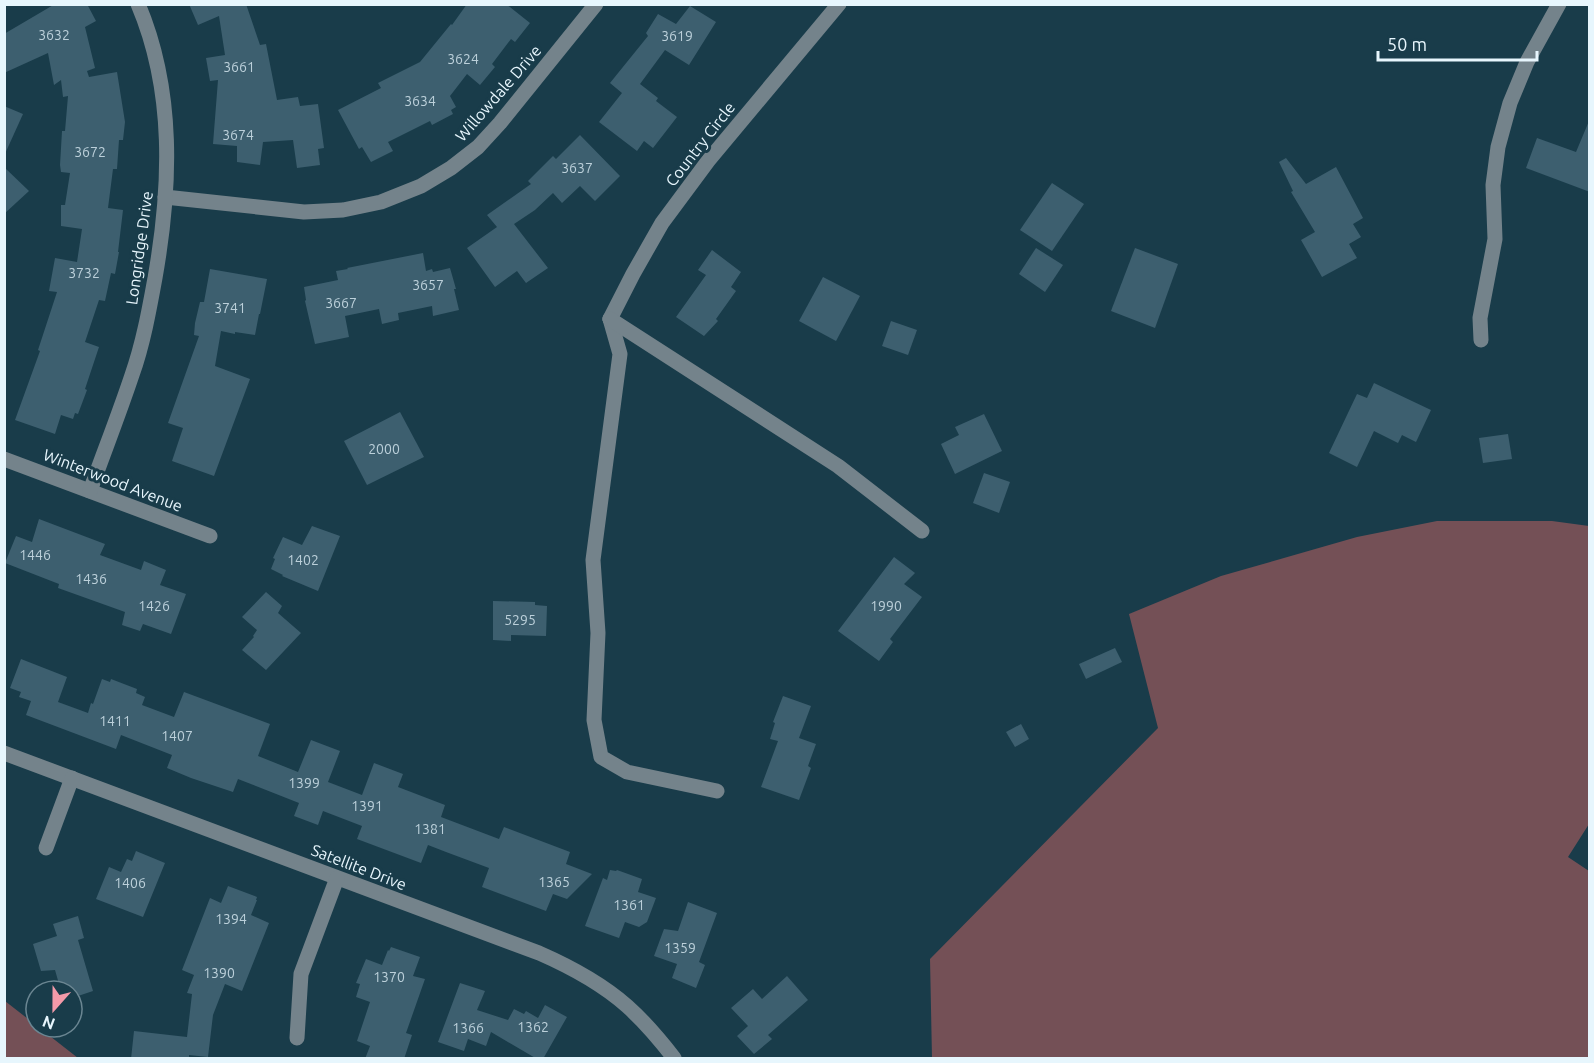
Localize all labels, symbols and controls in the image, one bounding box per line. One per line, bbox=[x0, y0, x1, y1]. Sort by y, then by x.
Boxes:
scale bar bbox=[1378, 24, 1537, 62]
house number: 3632 bbox=[38, 27, 70, 43]
house number: 3619 bbox=[661, 28, 693, 44]
text: 50 m bbox=[1387, 34, 1427, 54]
street label: Willowdale Drive bbox=[451, 41, 545, 145]
house number: 3624 bbox=[447, 51, 479, 67]
house number: 3661 bbox=[223, 59, 255, 75]
house number: 3634 bbox=[404, 93, 436, 109]
street label: Country Circle bbox=[662, 98, 738, 190]
house number: 3674 bbox=[222, 127, 254, 143]
house number: 3672 bbox=[74, 144, 106, 160]
house number: 3637 bbox=[561, 160, 593, 176]
street label: Longridge Drive bbox=[122, 190, 156, 306]
house number: 3732 bbox=[68, 265, 100, 281]
house number: 3657 bbox=[412, 277, 444, 293]
house number: 3667 bbox=[325, 295, 357, 311]
house number: 3741 bbox=[214, 300, 246, 316]
house number: 2000 bbox=[368, 441, 400, 457]
street label: Winterwood Avenue bbox=[41, 445, 185, 515]
house number: 1446 bbox=[19, 547, 51, 563]
house number: 1402 bbox=[287, 552, 319, 568]
house number: 1436 bbox=[75, 571, 107, 587]
house number: 1426 bbox=[138, 598, 170, 614]
house number: 1990 bbox=[870, 598, 902, 614]
house number: 5295 bbox=[504, 612, 536, 628]
house number: 1411 bbox=[99, 713, 131, 729]
house number: 1407 bbox=[161, 728, 193, 744]
house number: 1399 bbox=[288, 775, 320, 791]
house number: 1391 bbox=[351, 798, 383, 814]
house number: 1381 bbox=[414, 821, 446, 837]
street label: Satellite Drive bbox=[309, 841, 409, 893]
house number: 1365 bbox=[538, 874, 570, 890]
house number: 1406 bbox=[114, 875, 146, 891]
house number: 1361 bbox=[613, 897, 645, 913]
house number: 1394 bbox=[215, 911, 247, 927]
house number: 1359 bbox=[664, 940, 696, 956]
house number: 1390 bbox=[203, 965, 235, 981]
house number: 1370 bbox=[373, 969, 405, 985]
north arrow bbox=[24, 979, 84, 1039]
text: N bbox=[40, 1012, 57, 1034]
house number: 1362 bbox=[517, 1019, 549, 1035]
house number: 1366 bbox=[452, 1020, 484, 1036]

